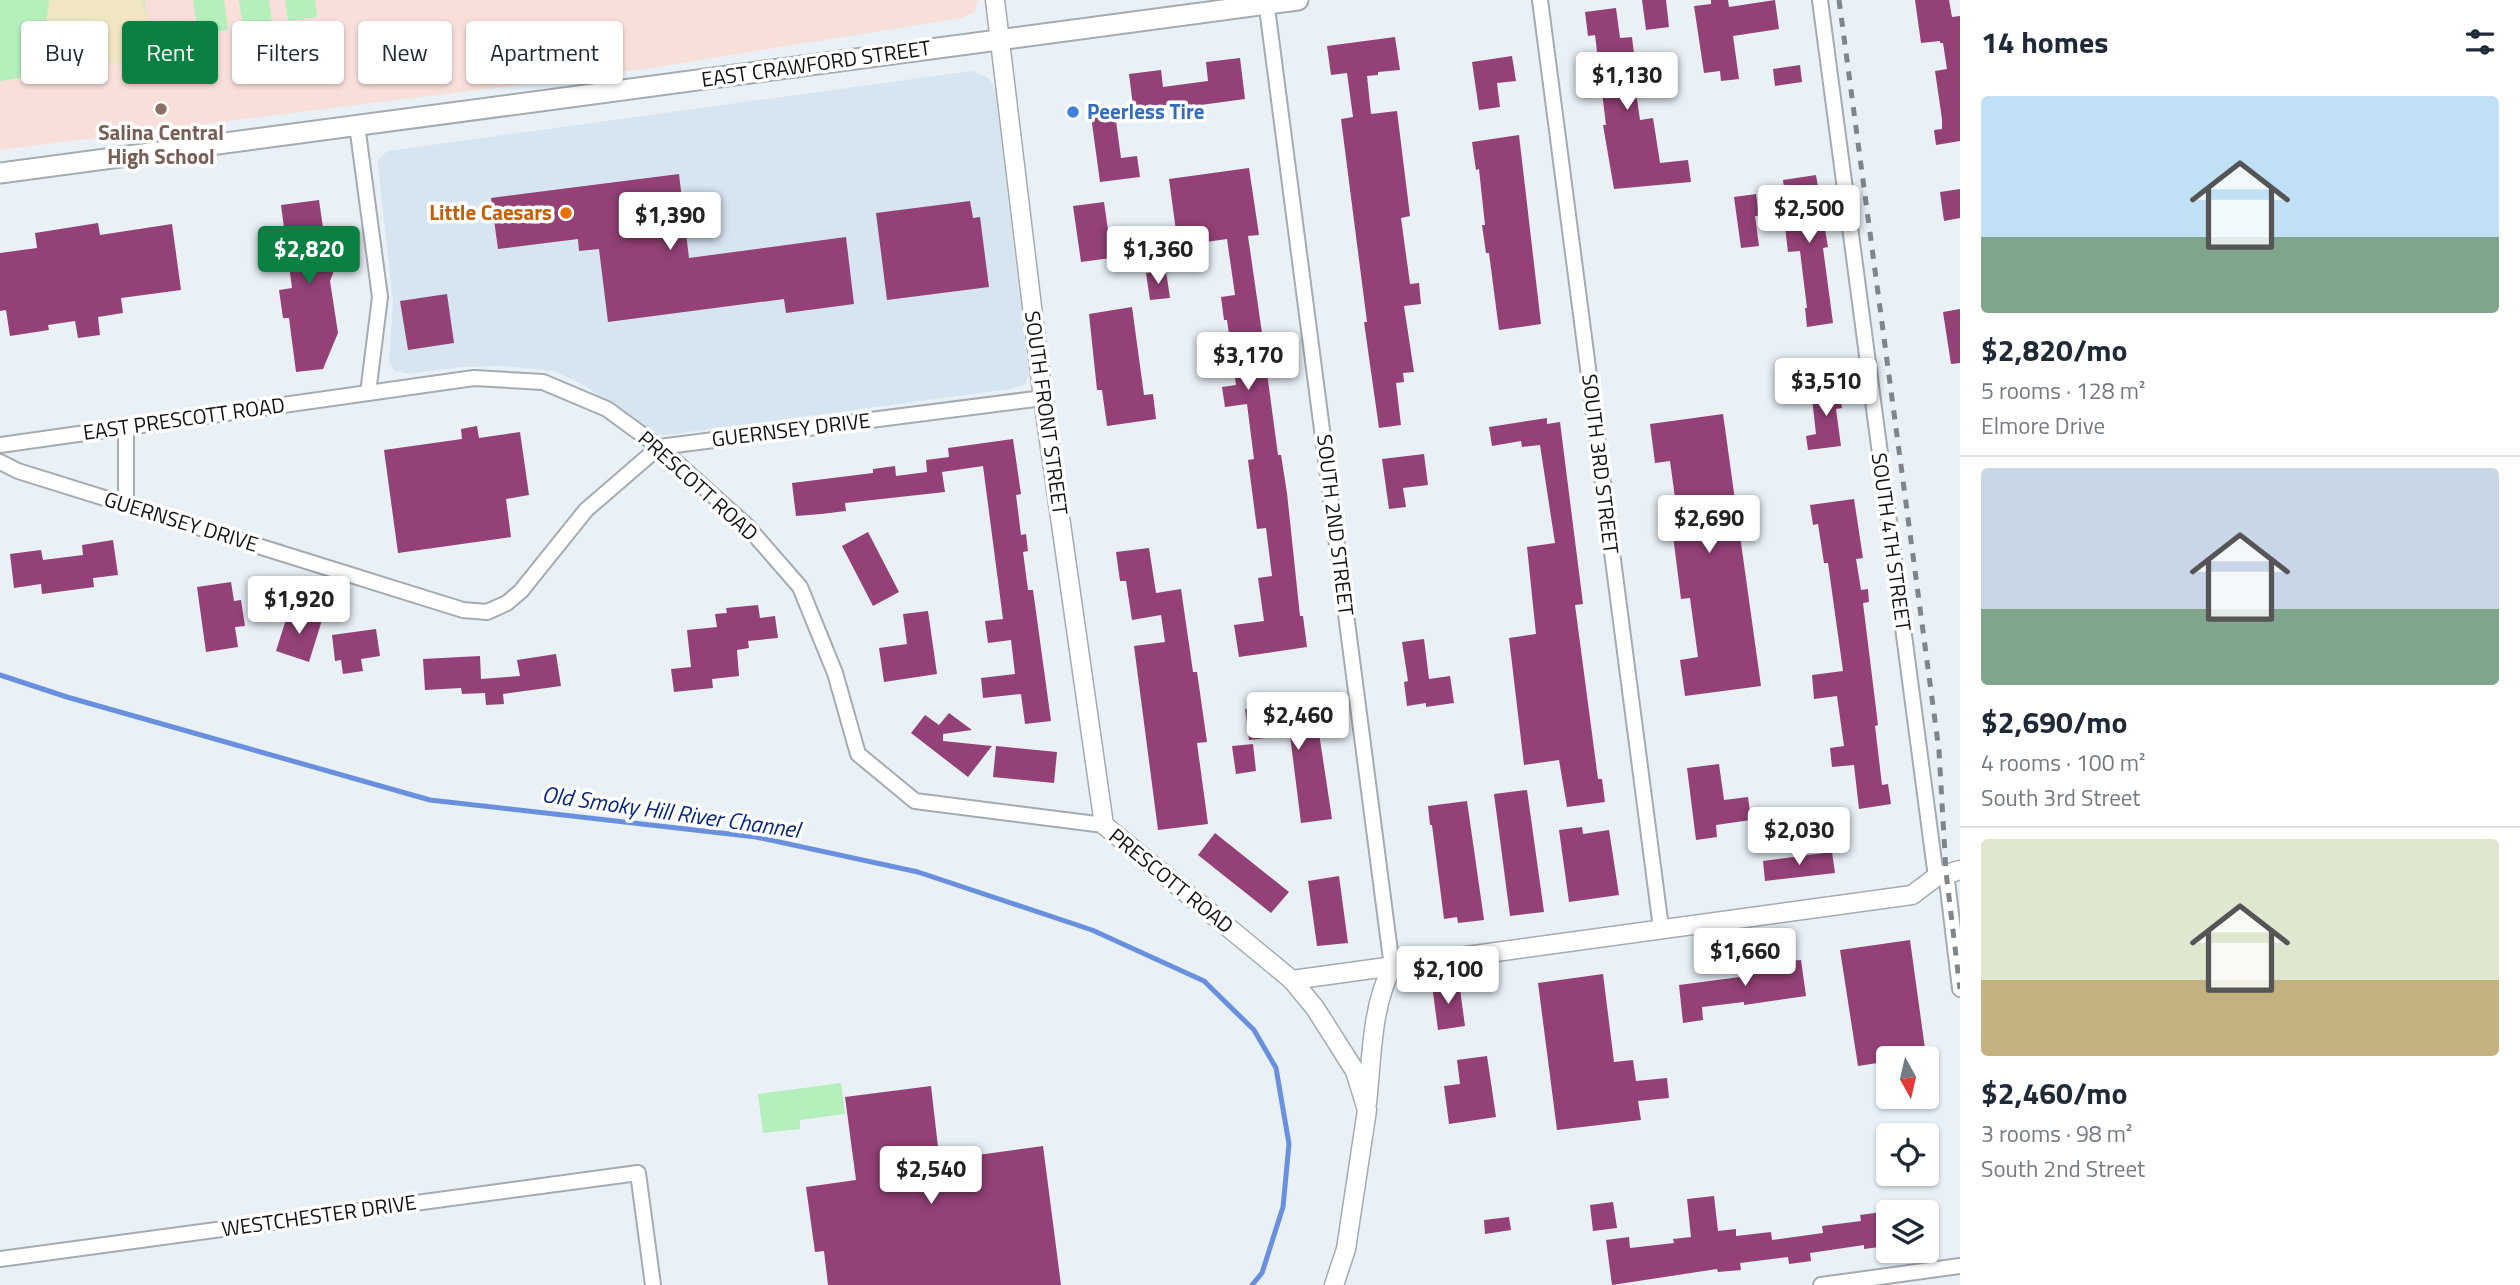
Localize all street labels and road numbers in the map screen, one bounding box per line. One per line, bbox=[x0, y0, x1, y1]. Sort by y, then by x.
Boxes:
street label: EAST CRAWFORD STREET bbox=[699, 31, 933, 95]
street label: SOUTH FRONT STREET bbox=[1017, 309, 1077, 517]
street label: SOUTH 3RD STREET bbox=[1574, 372, 1628, 556]
street label: EAST PRESCOTT ROAD bbox=[81, 388, 287, 448]
street label: GUERNSEY DRIVE bbox=[710, 403, 872, 455]
street label: PRESCOTT ROAD bbox=[631, 422, 766, 548]
street label: SOUTH 2ND STREET bbox=[1309, 432, 1363, 617]
street label: SOUTH 4TH STREET bbox=[1864, 451, 1920, 633]
street label: GUERNSEY DRIVE bbox=[100, 482, 262, 560]
street label: PRESCOTT ROAD bbox=[1102, 820, 1241, 941]
street label: WESTCHESTER DRIVE bbox=[219, 1185, 418, 1245]

